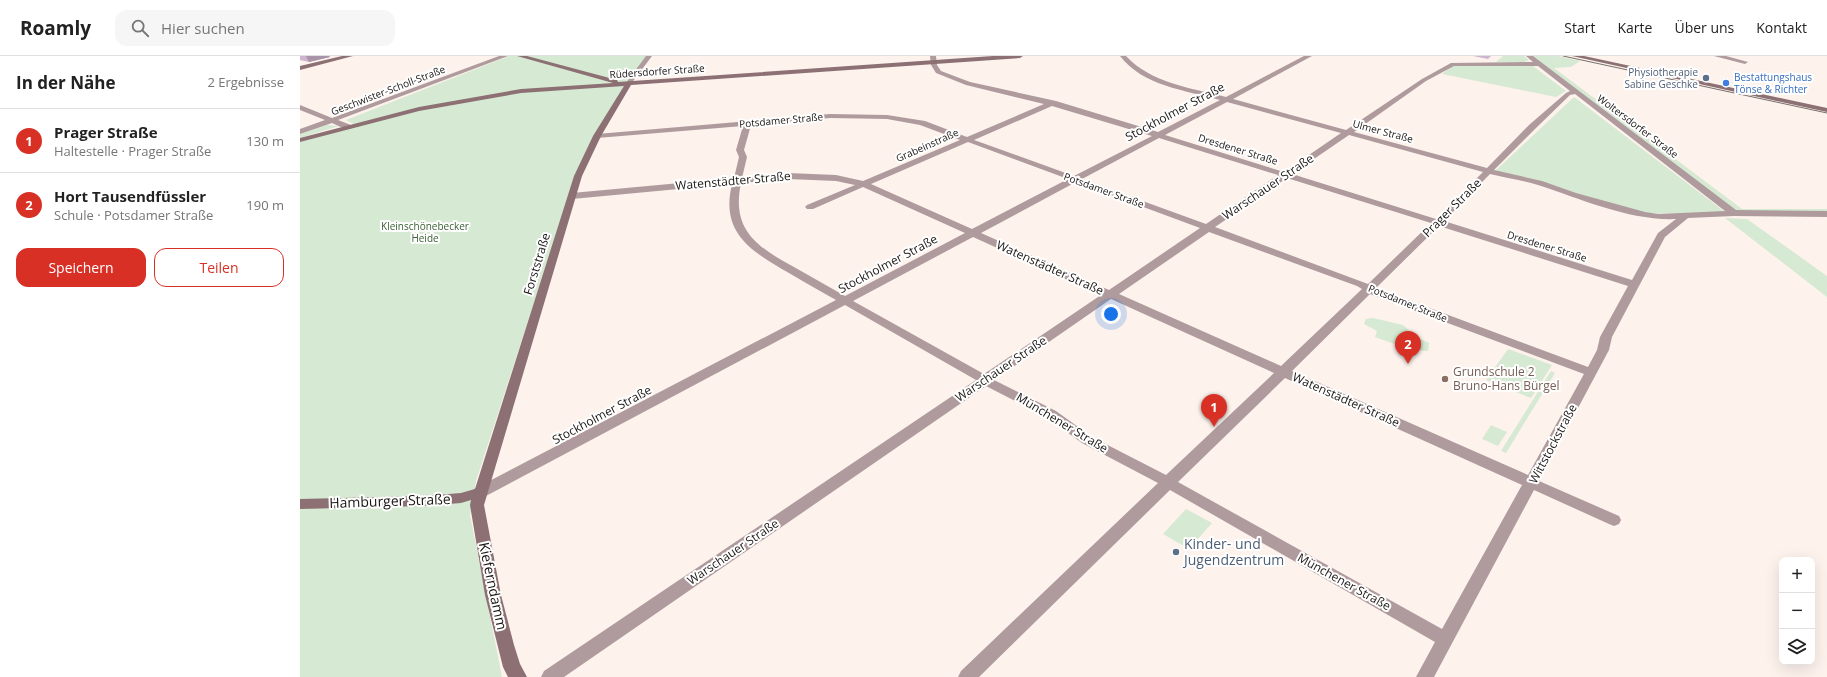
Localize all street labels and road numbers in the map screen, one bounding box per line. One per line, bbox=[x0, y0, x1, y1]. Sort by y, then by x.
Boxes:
street label: Rüdersdorfer Straße bbox=[609, 61, 705, 81]
street label: Geschwister-Scholl-Straße bbox=[329, 62, 447, 118]
street label: Stockholmer Straße bbox=[1122, 78, 1228, 145]
street label: Woltersdorfer Straße bbox=[1595, 91, 1682, 161]
street label: Potsdamer Straße bbox=[738, 109, 824, 131]
street label: Ulmer Straße bbox=[1351, 116, 1415, 146]
street label: Grabeinstraße bbox=[893, 125, 961, 165]
street label: Dresdener Straße bbox=[1197, 130, 1280, 168]
street label: Warschauer Straße bbox=[1219, 150, 1317, 224]
street label: Watenstädter Straße bbox=[675, 167, 792, 194]
street label: Potsdamer Straße bbox=[1062, 169, 1146, 211]
street label: Prager Straße bbox=[1419, 174, 1485, 241]
street label: Dresdener Straße bbox=[1506, 227, 1589, 265]
street label: Forststraße bbox=[519, 230, 554, 297]
street label: Stockholmer Straße bbox=[835, 230, 941, 297]
street label: Watenstädter Straße bbox=[994, 236, 1107, 299]
street label: Potsdamer Straße bbox=[1366, 281, 1450, 325]
street label: Warschauer Straße bbox=[952, 332, 1050, 406]
street label: Watenstädter Straße bbox=[1290, 368, 1403, 431]
street label: Stockholmer Straße bbox=[549, 381, 655, 448]
street label: Münchener Straße bbox=[1013, 388, 1111, 457]
street label: Wittstockstraße bbox=[1524, 401, 1581, 486]
street label: Hamburger Straße bbox=[329, 489, 451, 512]
street label: Warschauer Straße bbox=[684, 515, 782, 589]
street label: Kieferndamm bbox=[475, 540, 512, 631]
street label: Münchener Straße bbox=[1295, 549, 1394, 614]

